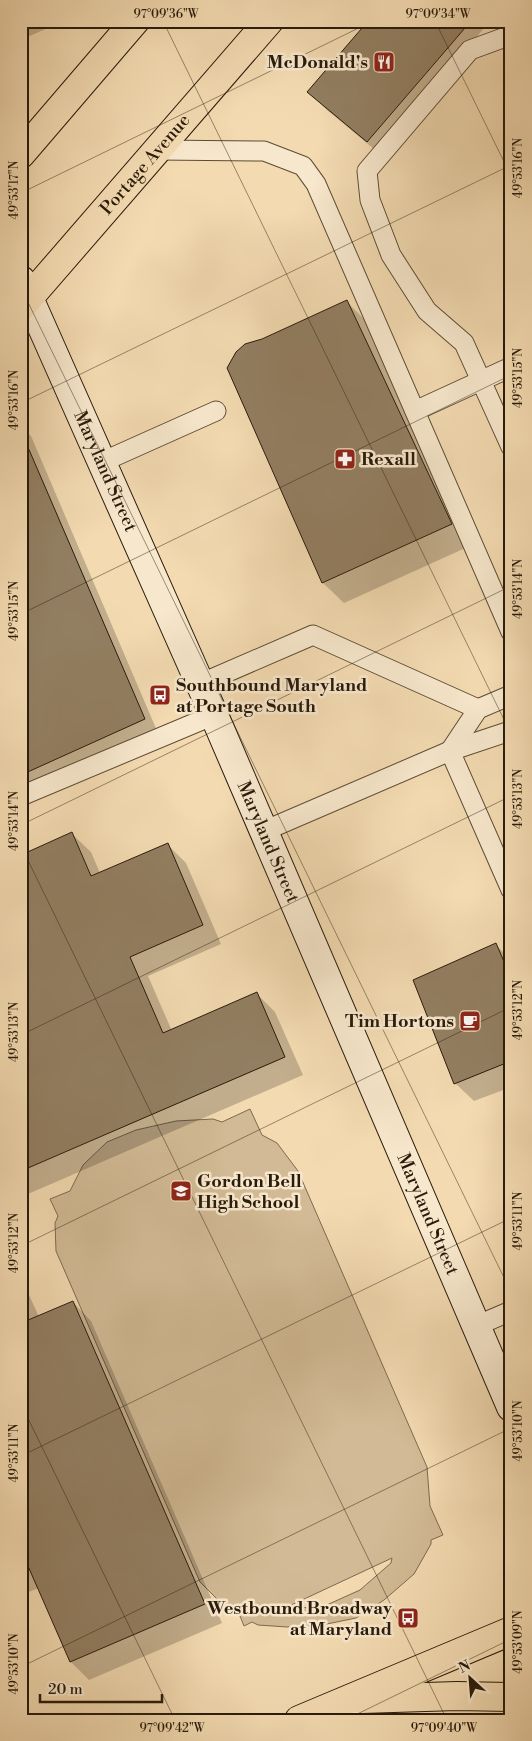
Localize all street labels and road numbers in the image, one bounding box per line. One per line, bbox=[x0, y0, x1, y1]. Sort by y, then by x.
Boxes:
street label: Portage Avenue bbox=[95, 109, 195, 220]
street label: Maryland Street bbox=[68, 407, 142, 536]
street label: Maryland Street bbox=[232, 778, 305, 907]
street label: Maryland Street bbox=[391, 1150, 464, 1279]

